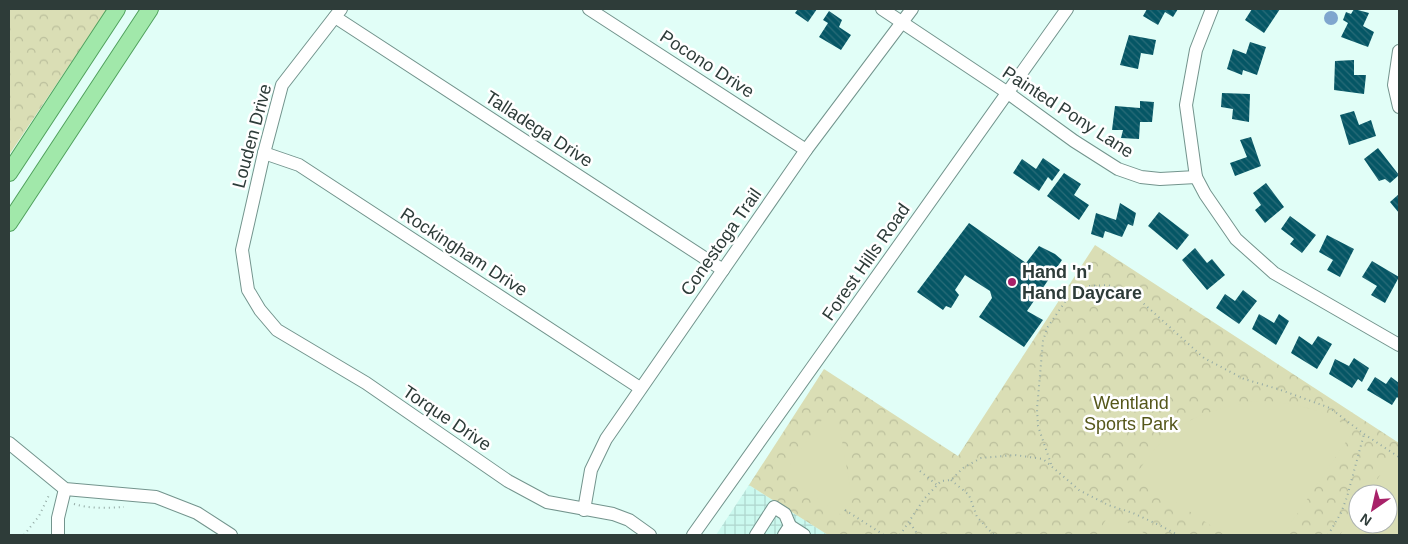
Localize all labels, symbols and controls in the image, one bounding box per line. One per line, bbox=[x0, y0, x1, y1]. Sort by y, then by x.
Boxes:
street label: Pocono Drive bbox=[656, 26, 758, 102]
street label: Painted Pony Lane bbox=[999, 62, 1137, 162]
street label: Louden Drive bbox=[228, 82, 276, 190]
street label: Talladega Drive bbox=[482, 87, 596, 171]
street label: Conestoga Trail bbox=[677, 185, 765, 299]
street label: Forest Hills Road bbox=[818, 200, 914, 324]
street label: Rockingham Drive bbox=[397, 204, 531, 300]
place label: Hand 'n' Hand Daycare bbox=[1022, 262, 1142, 303]
marker: Hand 'n' Hand Daycare bbox=[1006, 276, 1018, 288]
street label: Torque Drive bbox=[399, 381, 495, 455]
park label: Wentland Sports Park bbox=[1084, 393, 1179, 434]
north arrow bbox=[1348, 484, 1398, 534]
text: N bbox=[1357, 510, 1374, 529]

